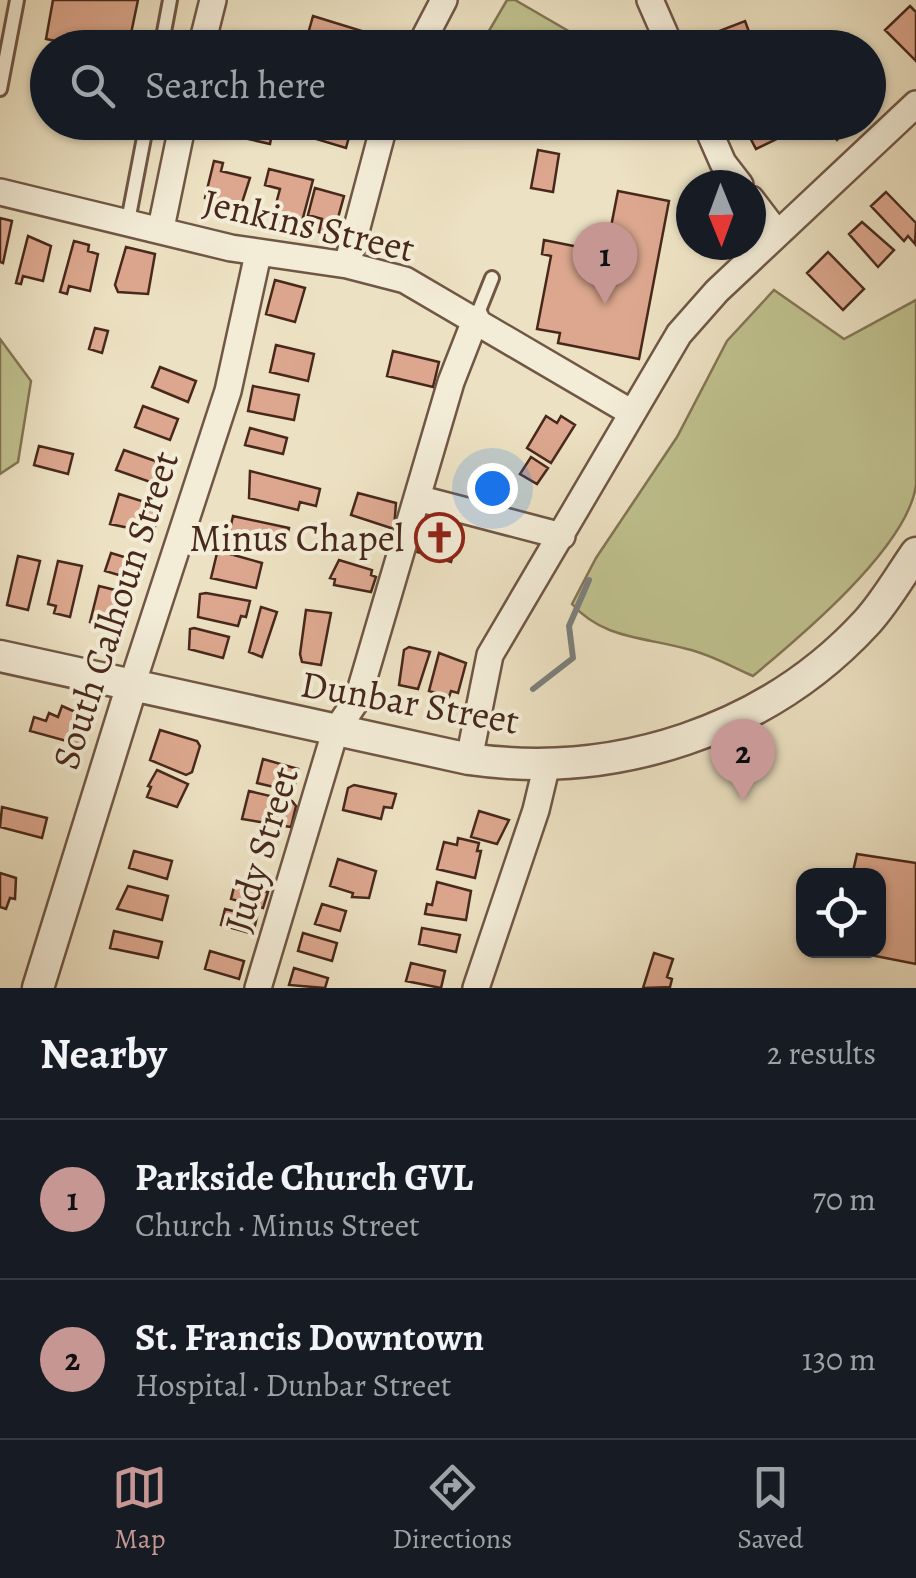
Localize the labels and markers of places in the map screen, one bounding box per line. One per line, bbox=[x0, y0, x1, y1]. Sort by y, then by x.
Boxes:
pin: 1 bbox=[572, 222, 638, 304]
place label: Minus Chapel bbox=[189, 512, 404, 564]
church icon: Minus Chapel bbox=[413, 512, 465, 564]
pin: 2 bbox=[710, 718, 776, 801]

